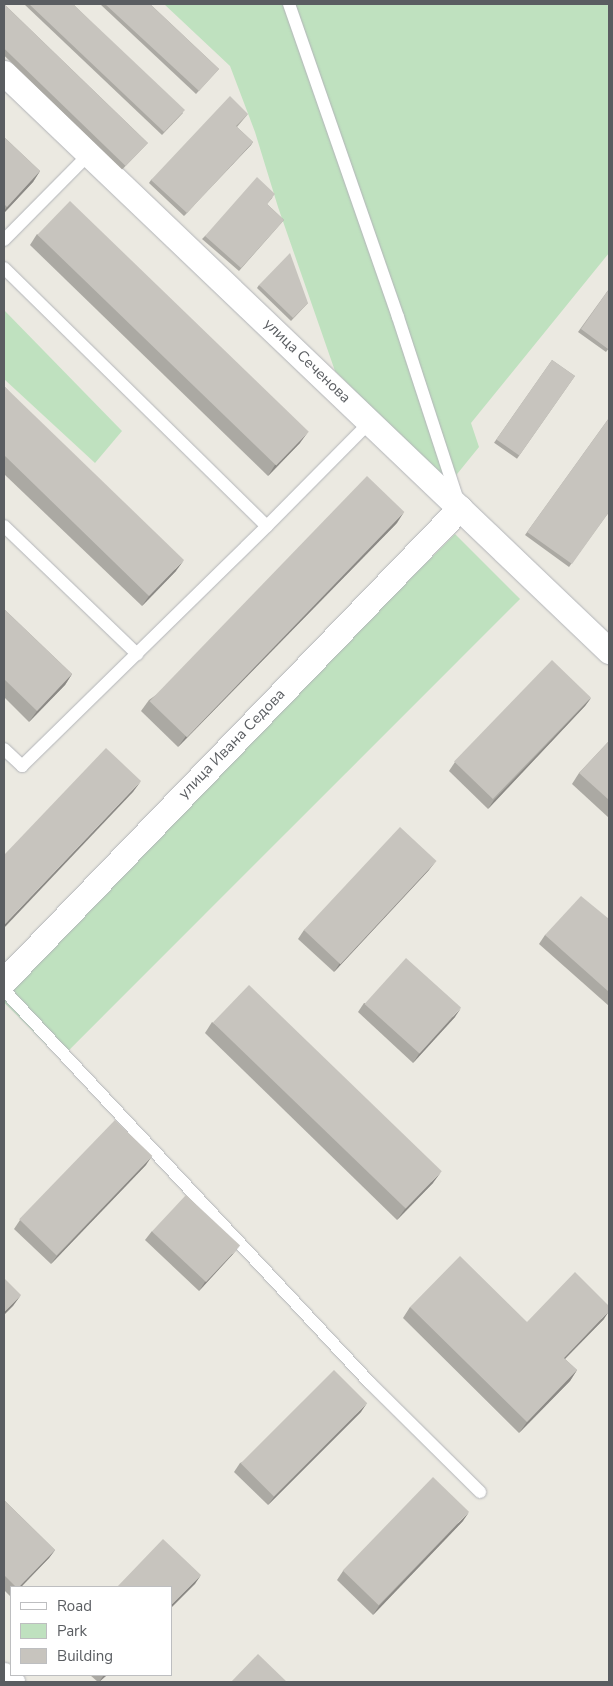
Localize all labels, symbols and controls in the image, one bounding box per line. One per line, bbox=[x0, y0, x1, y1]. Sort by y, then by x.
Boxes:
street label: улица Сеченова bbox=[260, 315, 354, 407]
street label: улица Ивана Седова bbox=[175, 685, 289, 803]
legend bbox=[10, 1586, 172, 1676]
text: Road bbox=[57, 1596, 92, 1616]
text: Park bbox=[57, 1621, 87, 1641]
text: Building bbox=[57, 1646, 113, 1666]

